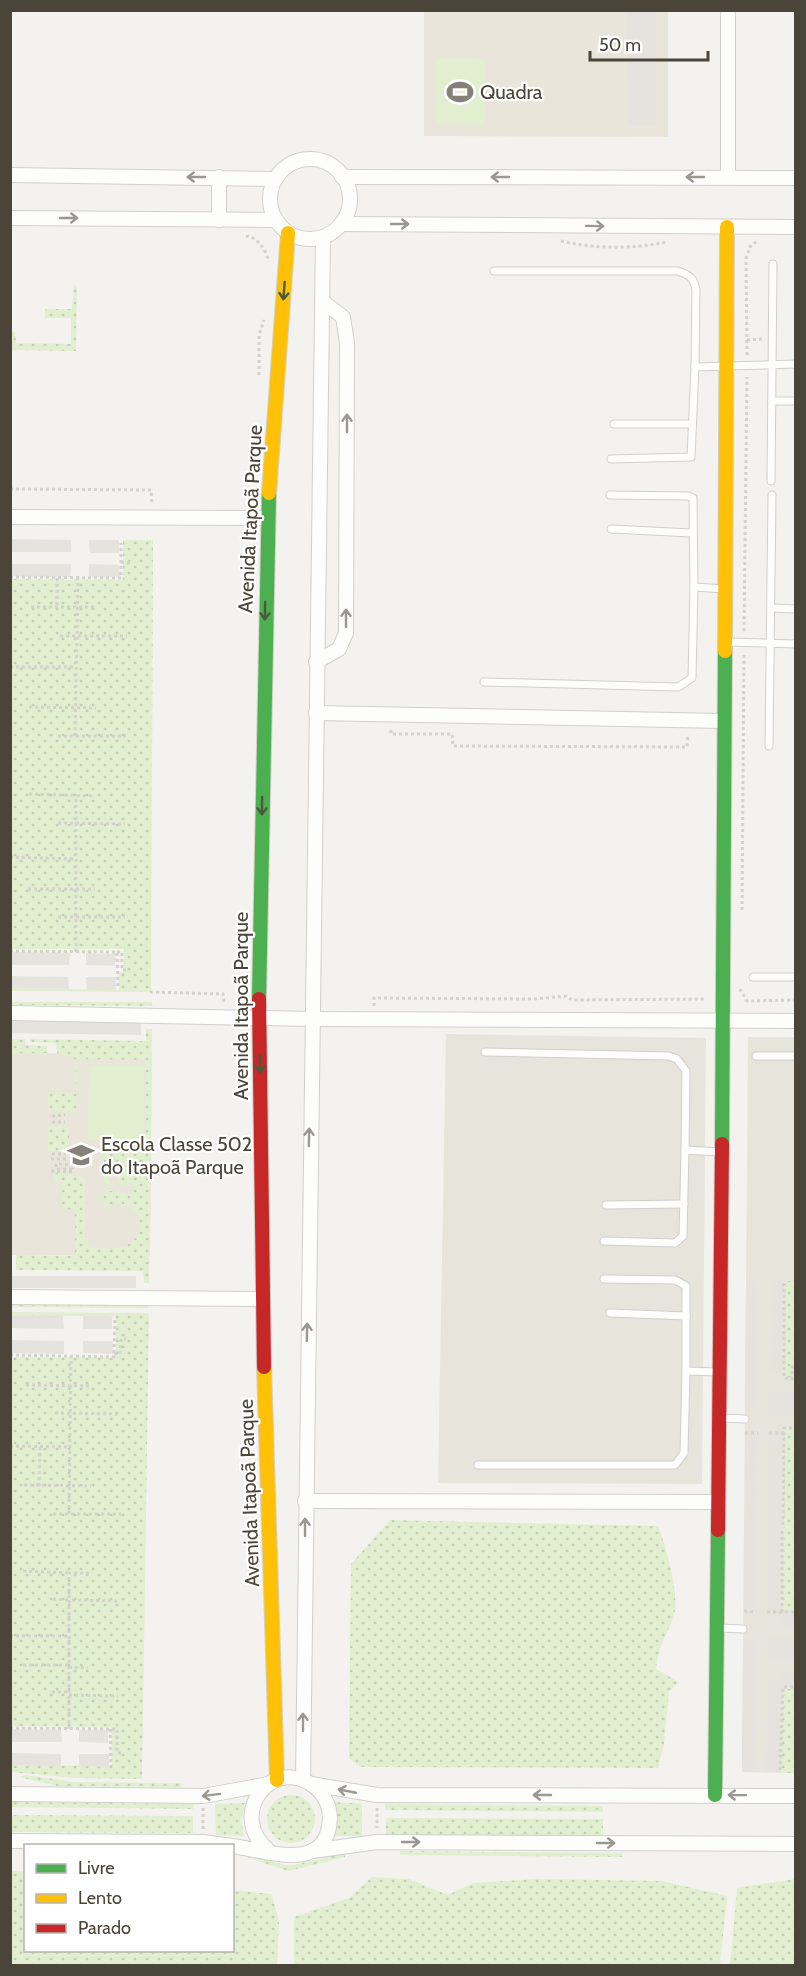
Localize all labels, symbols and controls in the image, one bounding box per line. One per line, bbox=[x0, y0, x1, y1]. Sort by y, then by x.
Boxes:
scale bar bbox=[590, 24, 708, 62]
text: 50 m bbox=[599, 34, 641, 56]
sports icon: Quadra bbox=[445, 77, 475, 107]
place label: Quadra bbox=[480, 80, 543, 104]
one-way arrow bbox=[187, 171, 207, 183]
one-way arrow bbox=[491, 171, 511, 183]
one-way arrow bbox=[686, 171, 706, 183]
one-way arrow bbox=[58, 212, 78, 224]
one-way arrow bbox=[389, 218, 409, 230]
one-way arrow bbox=[584, 220, 604, 232]
one-way arrow bbox=[278, 281, 289, 301]
one-way arrow bbox=[341, 414, 353, 434]
street label: Avenida Itapoã Parque bbox=[233, 424, 267, 614]
one-way arrow bbox=[259, 601, 271, 621]
one-way arrow bbox=[340, 609, 352, 629]
one-way arrow bbox=[256, 796, 268, 816]
street label: Avenida Itapoã Parque bbox=[229, 912, 253, 1100]
one-way arrow bbox=[254, 1054, 265, 1074]
one-way arrow bbox=[304, 1127, 315, 1147]
place label: Escola Classe 502 do Itapoã Parque bbox=[101, 1132, 252, 1179]
school or university icon: Escola Classe 502 do Itapoã Parque bbox=[66, 1140, 96, 1170]
one-way arrow bbox=[301, 1322, 313, 1342]
street label: Avenida Itapoã Parque bbox=[234, 1398, 264, 1588]
one-way arrow bbox=[299, 1517, 311, 1537]
one-way arrow bbox=[297, 1712, 309, 1732]
one-way arrow bbox=[338, 1785, 358, 1796]
one-way arrow bbox=[533, 1789, 553, 1801]
one-way arrow bbox=[728, 1789, 748, 1801]
one-way arrow bbox=[202, 1790, 222, 1801]
one-way arrow bbox=[401, 1836, 421, 1848]
one-way arrow bbox=[596, 1837, 616, 1849]
legend bbox=[24, 1844, 234, 1952]
text: Livre bbox=[78, 1857, 114, 1879]
text: Lento bbox=[78, 1887, 122, 1909]
text: Parado bbox=[78, 1917, 131, 1939]

